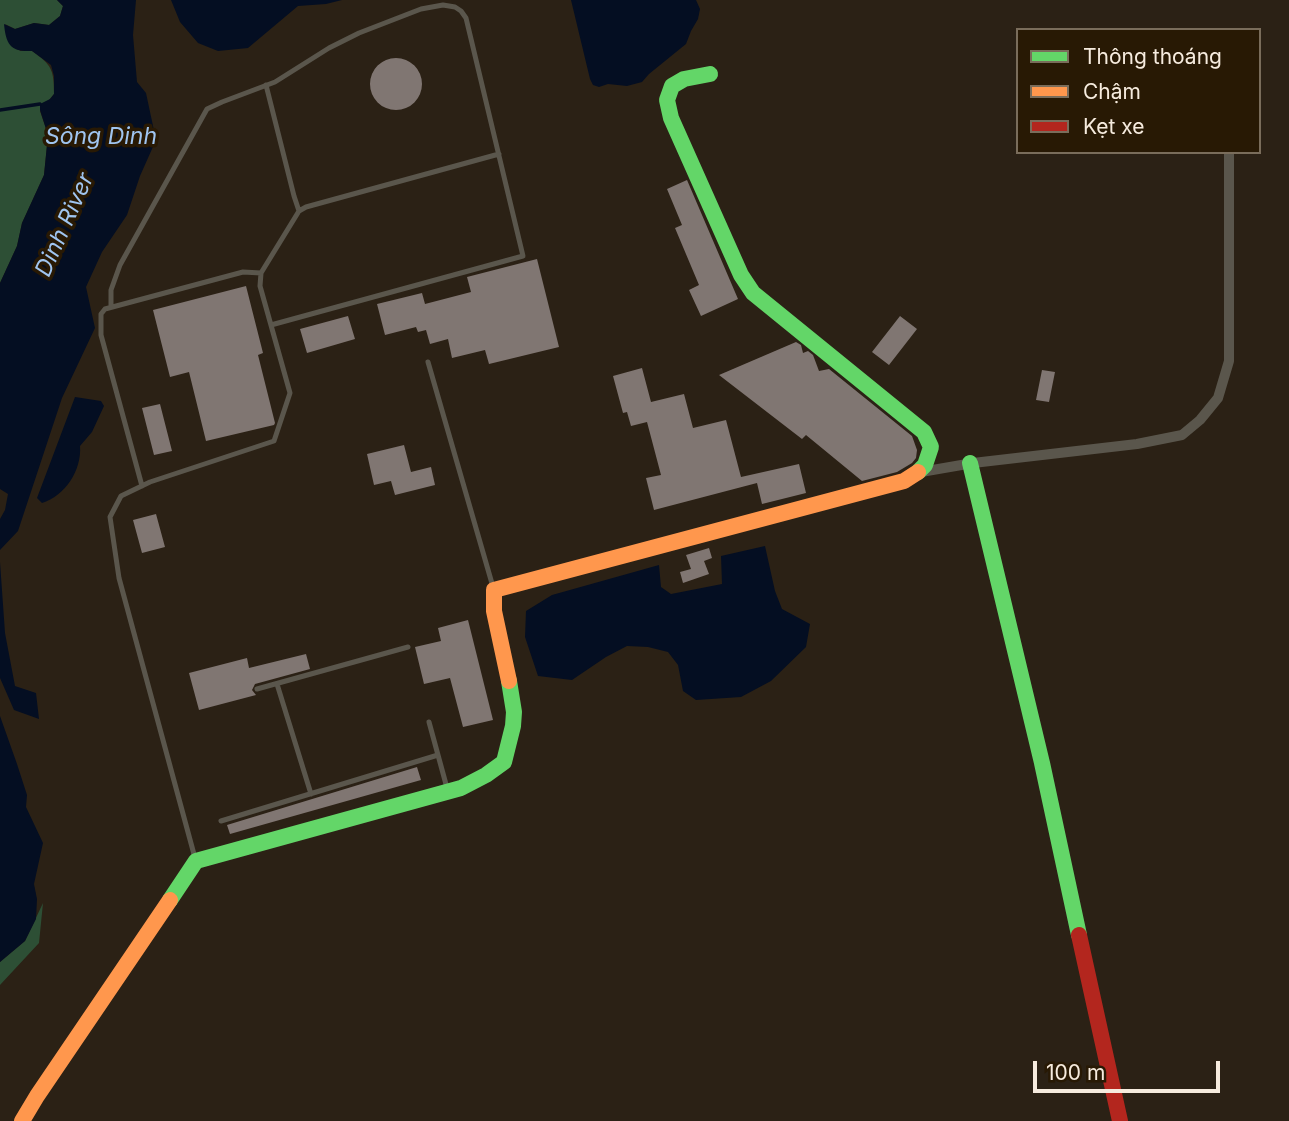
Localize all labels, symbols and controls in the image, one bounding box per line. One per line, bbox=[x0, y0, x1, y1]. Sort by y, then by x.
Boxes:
legend bbox=[1016, 28, 1261, 154]
text: Thông thoáng bbox=[1083, 44, 1222, 69]
text: Chậm bbox=[1083, 79, 1141, 104]
text: Kẹt xe bbox=[1083, 114, 1145, 139]
water label: Sông Dinh bbox=[45, 123, 157, 151]
water label: Dinh River bbox=[30, 169, 100, 281]
scale bar bbox=[1037, 1048, 1224, 1092]
text: 100 m bbox=[1046, 1060, 1105, 1085]

